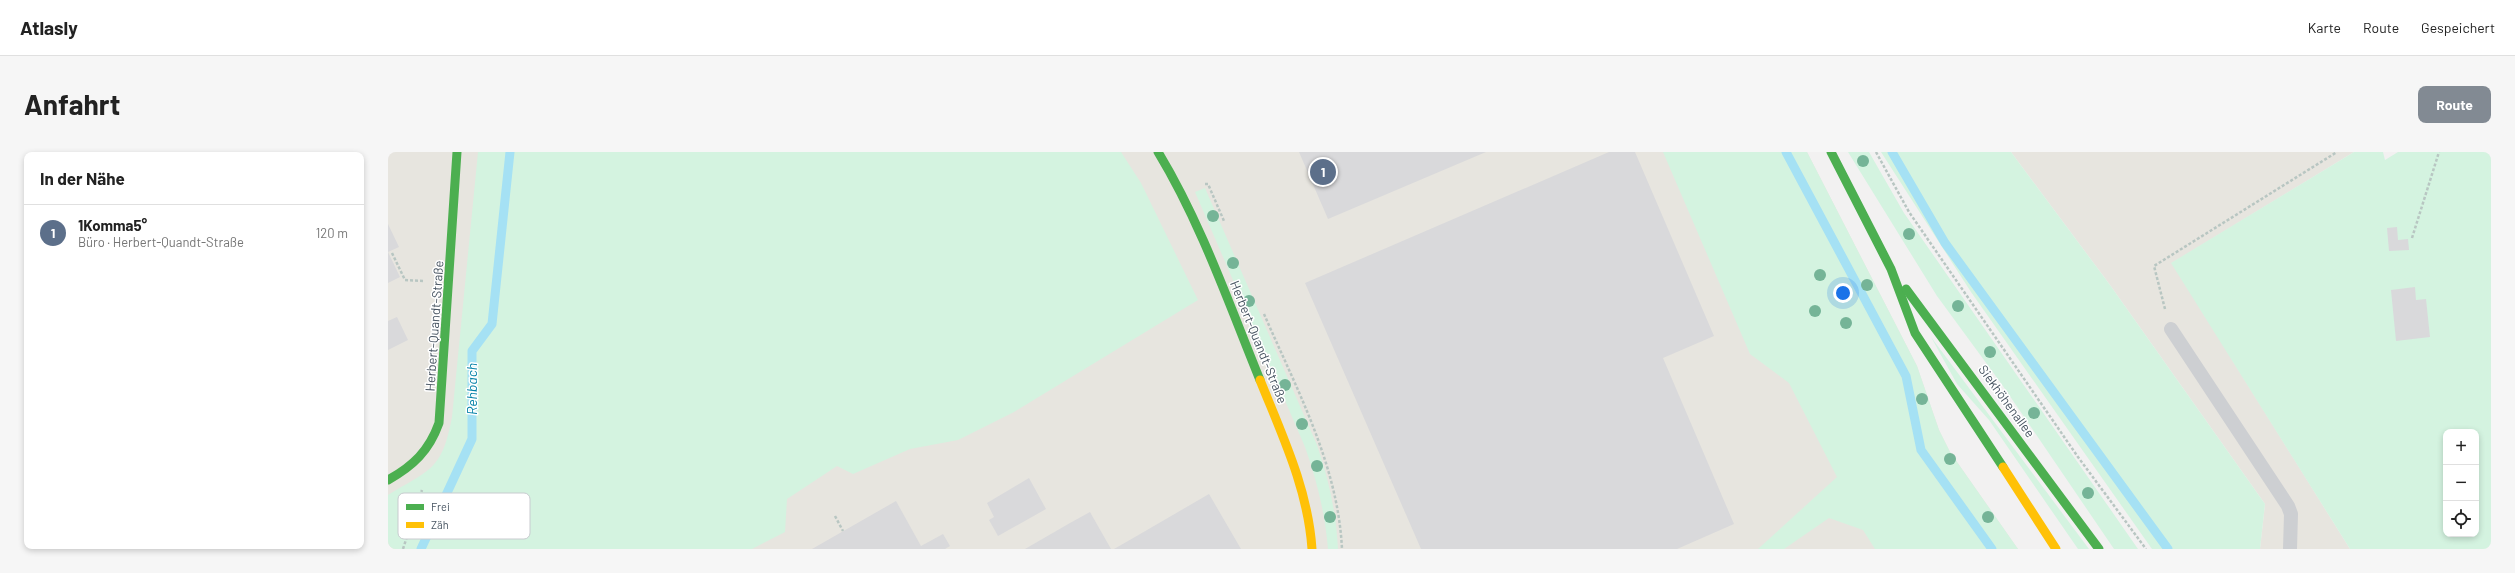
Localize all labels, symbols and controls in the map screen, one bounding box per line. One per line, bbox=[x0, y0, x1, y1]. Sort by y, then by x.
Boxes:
text: Atlasly bbox=[20, 16, 78, 39]
text: Karte bbox=[2308, 19, 2341, 36]
text: Route bbox=[2363, 19, 2399, 36]
text: Gespeichert bbox=[2421, 19, 2495, 36]
button: Route bbox=[2418, 86, 2491, 123]
text: Anfahrt bbox=[24, 87, 120, 121]
pin: 1 bbox=[1310, 157, 1336, 187]
text: In der Nähe bbox=[40, 168, 125, 188]
text: 1Komma5° bbox=[78, 216, 147, 234]
text: 1 bbox=[51, 225, 55, 241]
text: 120 m bbox=[316, 225, 348, 241]
text: Büro · Herbert-Quandt-Straße bbox=[78, 234, 244, 250]
street label: Herbert-Quandt-Straße bbox=[421, 260, 447, 392]
street label: Herbert-Quandt-Straße bbox=[1227, 278, 1291, 406]
your location bbox=[1833, 283, 1853, 303]
street label: Siekhöhenallee bbox=[1975, 362, 2039, 440]
water label: Rehbach bbox=[463, 363, 480, 415]
map controls bbox=[2443, 429, 2479, 537]
button: + bbox=[2443, 429, 2479, 465]
button: − bbox=[2443, 465, 2479, 501]
legend bbox=[398, 493, 530, 539]
text: Frei bbox=[431, 500, 450, 513]
button: locate bbox=[2443, 501, 2479, 537]
text: Zäh bbox=[431, 518, 449, 531]

